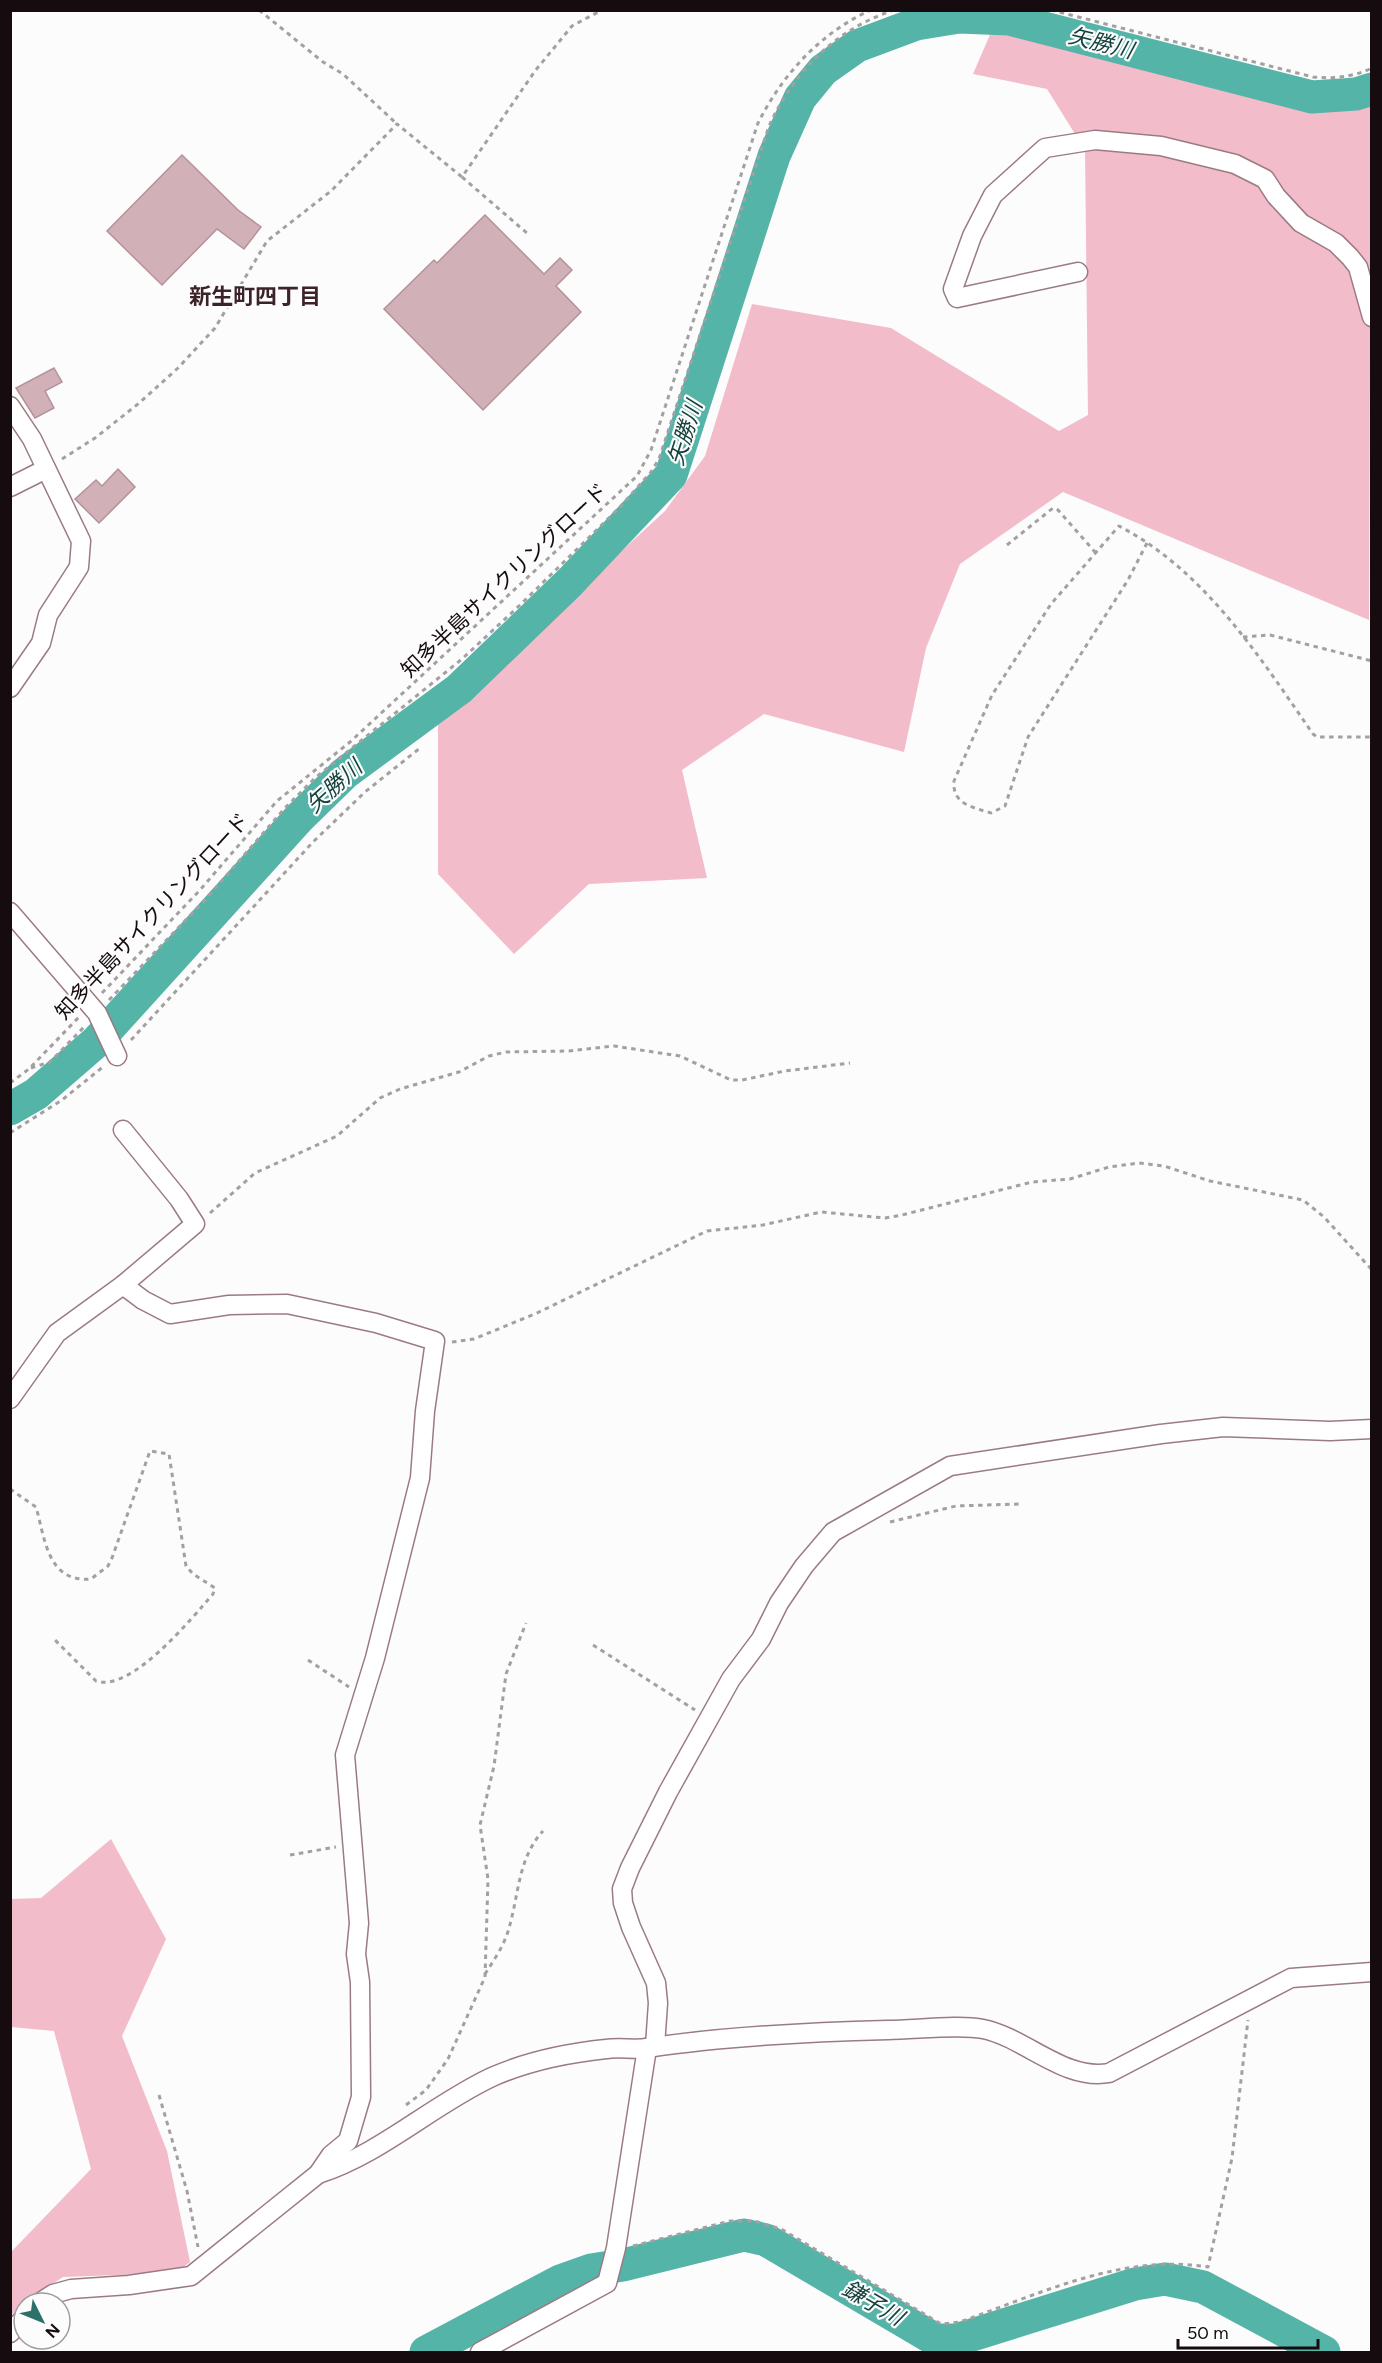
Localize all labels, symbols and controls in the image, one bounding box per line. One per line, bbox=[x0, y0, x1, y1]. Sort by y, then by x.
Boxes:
water label: 矢勝川 bbox=[1066, 22, 1138, 65]
district label: 新生町四丁目 bbox=[189, 283, 321, 310]
water label: 矢勝川 bbox=[662, 396, 709, 469]
street label: 知多半島サイクリングロード bbox=[396, 478, 612, 682]
water label: 矢勝川 bbox=[300, 753, 369, 818]
street label: 知多半島サイクリングロード bbox=[50, 808, 254, 1024]
water label: 鎌子川 bbox=[838, 2275, 910, 2332]
north arrow bbox=[12, 2291, 72, 2351]
scale bar bbox=[1178, 2312, 1318, 2350]
text: N bbox=[41, 2320, 64, 2342]
text: 50 m bbox=[1187, 2322, 1229, 2344]

